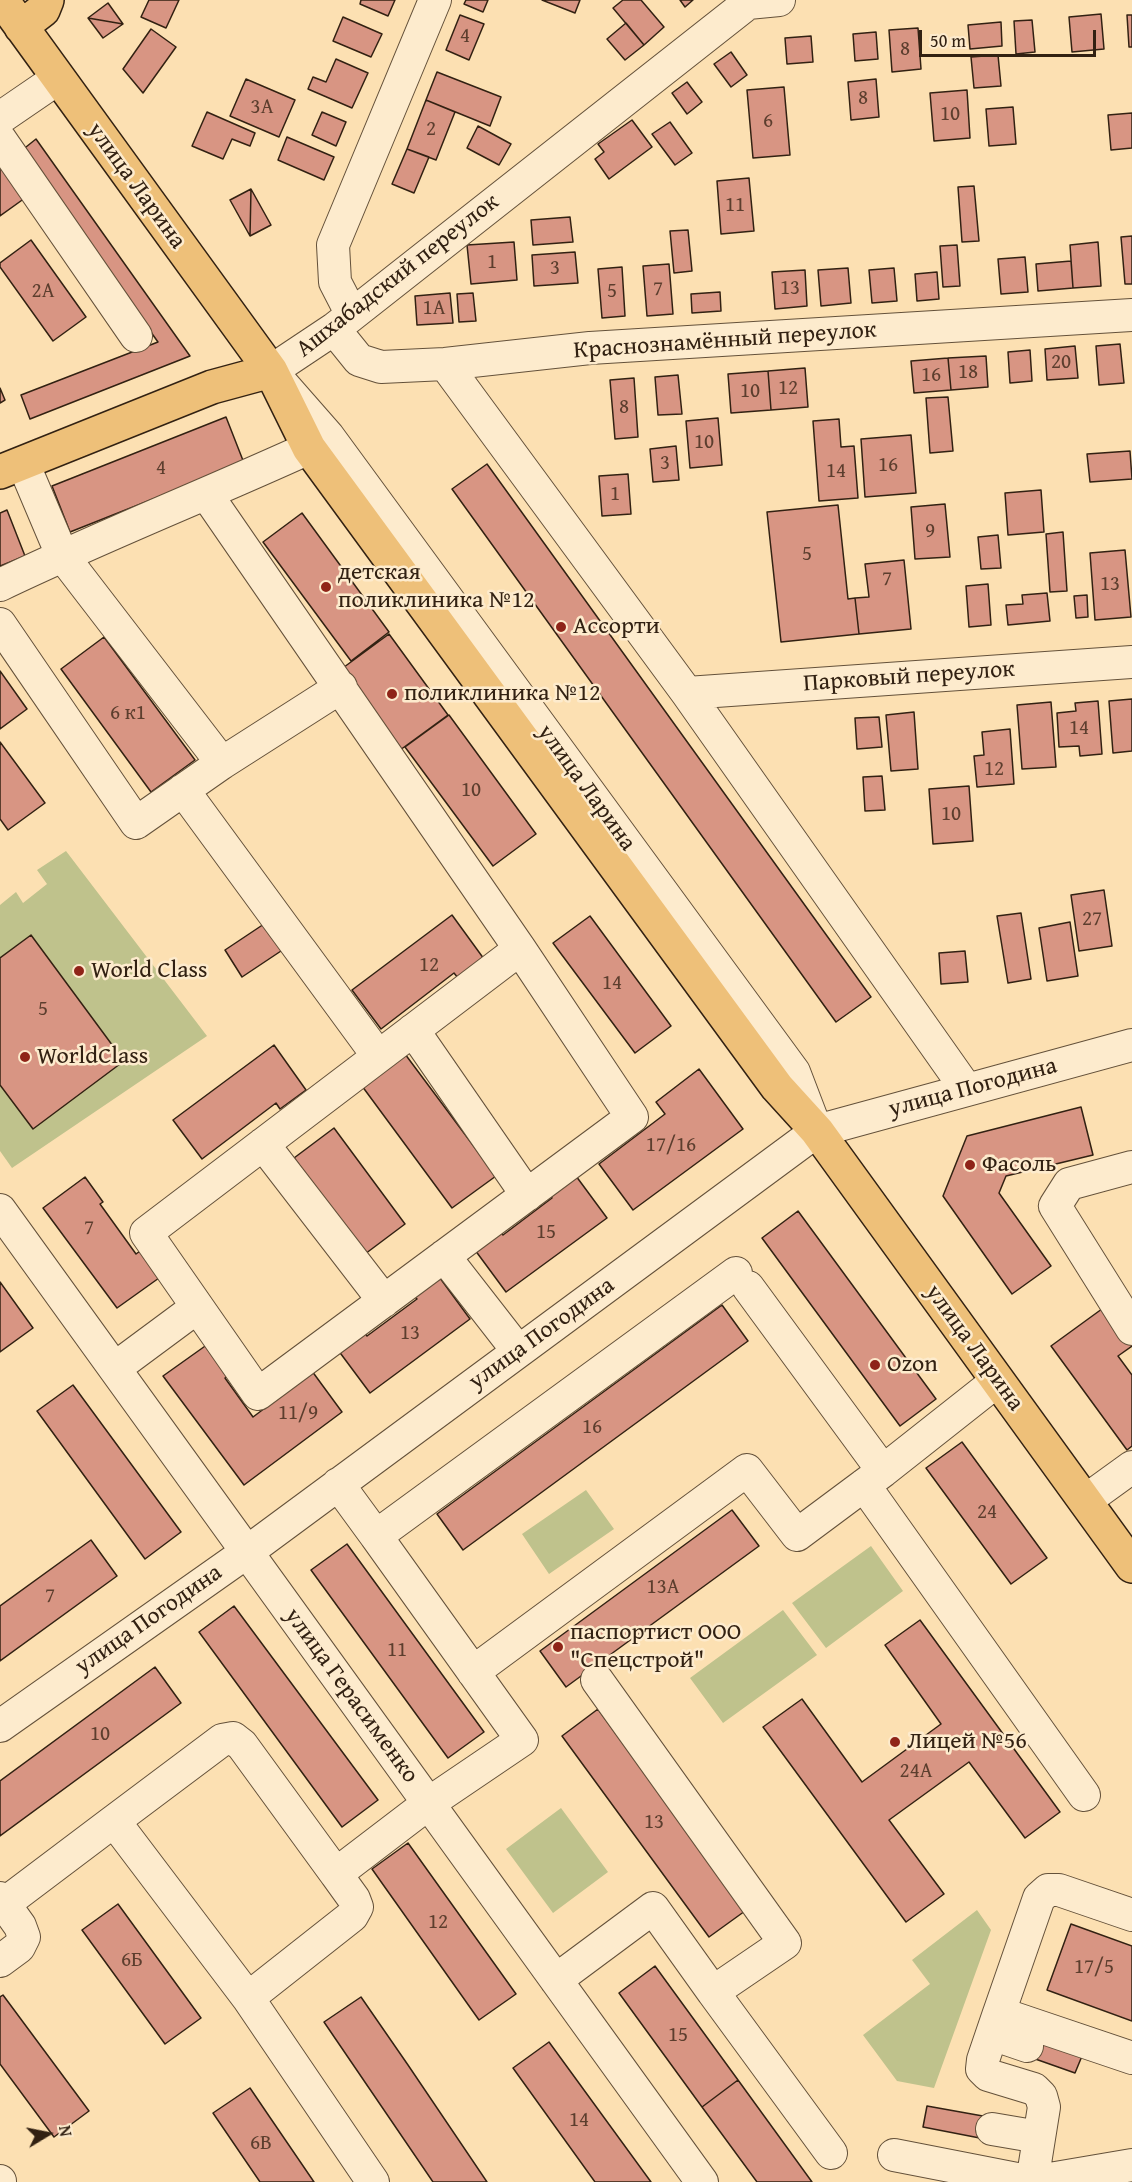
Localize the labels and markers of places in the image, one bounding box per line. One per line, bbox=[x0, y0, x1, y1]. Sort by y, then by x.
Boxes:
place label: детская поликлиника №12 bbox=[338, 559, 535, 615]
marker: детская поликлиника №12 bbox=[319, 580, 333, 594]
place label: Ассорти bbox=[573, 613, 660, 641]
marker: Ассорти bbox=[554, 620, 568, 634]
place label: поликлиника №12 bbox=[404, 680, 601, 708]
marker: поликлиника №12 bbox=[385, 687, 399, 701]
place label: World Class bbox=[91, 957, 208, 985]
marker: World Class bbox=[72, 964, 86, 978]
place label: WorldClass bbox=[37, 1043, 148, 1071]
marker: WorldClass bbox=[18, 1050, 32, 1064]
place label: Фасоль bbox=[982, 1151, 1056, 1179]
marker: Фасоль bbox=[963, 1158, 977, 1172]
place label: Ozon bbox=[887, 1351, 938, 1379]
marker: Ozon bbox=[868, 1358, 882, 1372]
place label: паспортист ООО "Спецстрой" bbox=[570, 1619, 741, 1675]
marker: паспортист ООО "Спецстрой" bbox=[551, 1640, 565, 1654]
place label: Лицей №56 bbox=[907, 1728, 1027, 1756]
marker: Лицей №56 bbox=[888, 1735, 902, 1749]

